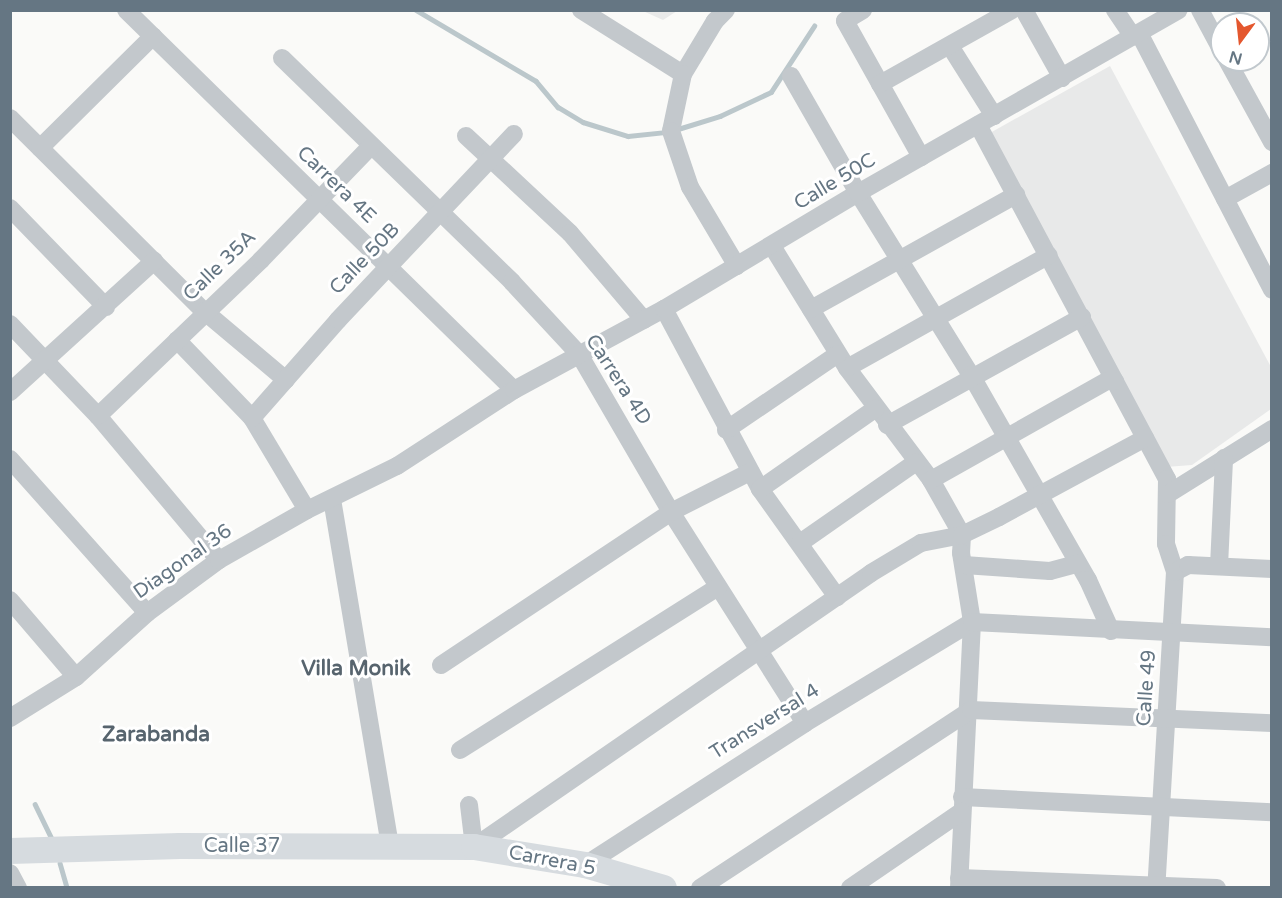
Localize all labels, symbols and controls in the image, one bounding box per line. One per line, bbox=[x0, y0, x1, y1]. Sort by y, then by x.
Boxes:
north arrow bbox=[1210, 12, 1270, 72]
text: N bbox=[1227, 46, 1245, 69]
street label: Carrera 4E bbox=[291, 141, 381, 229]
street label: Calle 50C bbox=[790, 148, 880, 216]
street label: Calle 50B bbox=[325, 218, 405, 300]
street label: Calle 35A bbox=[179, 226, 261, 306]
street label: Carrera 4D bbox=[580, 330, 656, 430]
street label: Diagonal 36 bbox=[129, 519, 237, 605]
street label: Calle 49 bbox=[1132, 649, 1162, 727]
district label: Villa Monik bbox=[301, 656, 411, 682]
street label: Transversal 4 bbox=[706, 679, 824, 765]
district label: Zarabanda bbox=[102, 722, 210, 748]
street label: Calle 37 bbox=[204, 834, 280, 858]
street label: Carrera 5 bbox=[506, 841, 598, 881]

